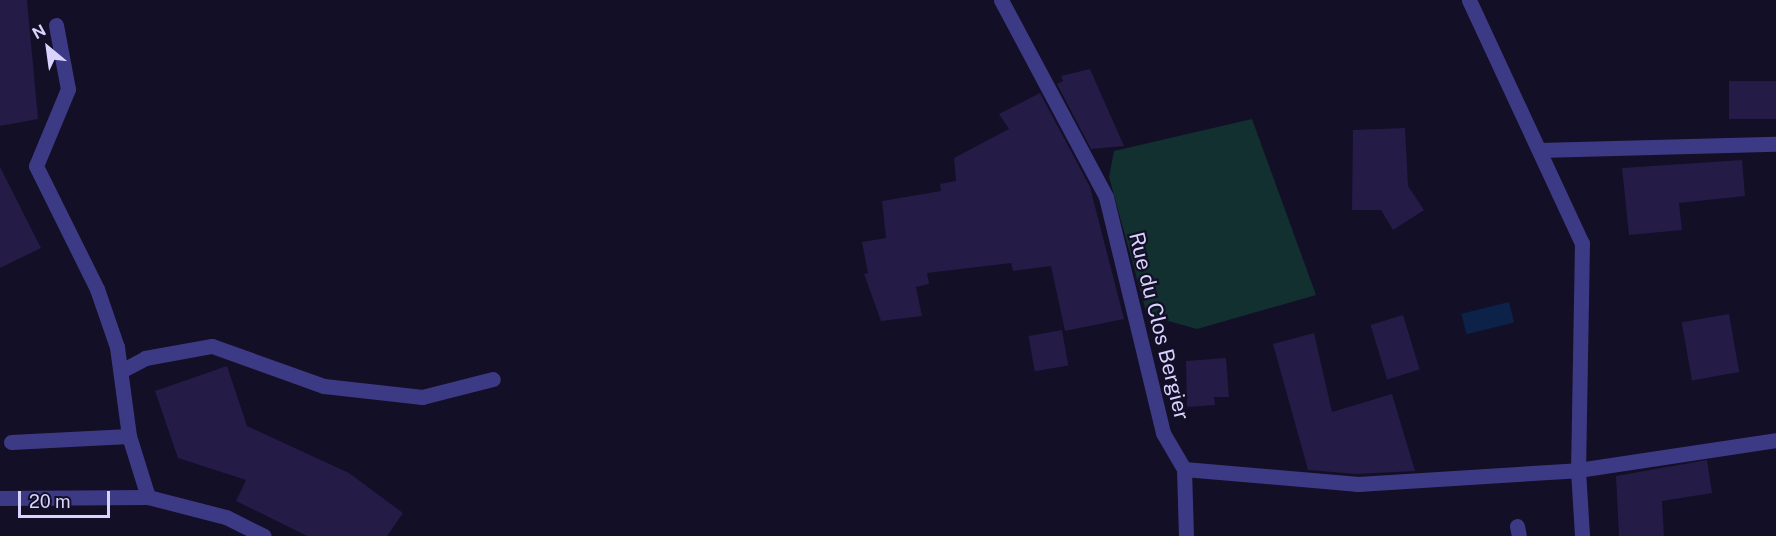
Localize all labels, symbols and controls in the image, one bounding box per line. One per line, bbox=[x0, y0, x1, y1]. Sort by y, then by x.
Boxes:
north arrow bbox=[18, 18, 78, 78]
text: N bbox=[29, 20, 49, 43]
street label: Rue du Clos Bergier bbox=[1123, 229, 1195, 423]
scale bar bbox=[21, 479, 112, 517]
text: 20 m bbox=[29, 491, 71, 512]

